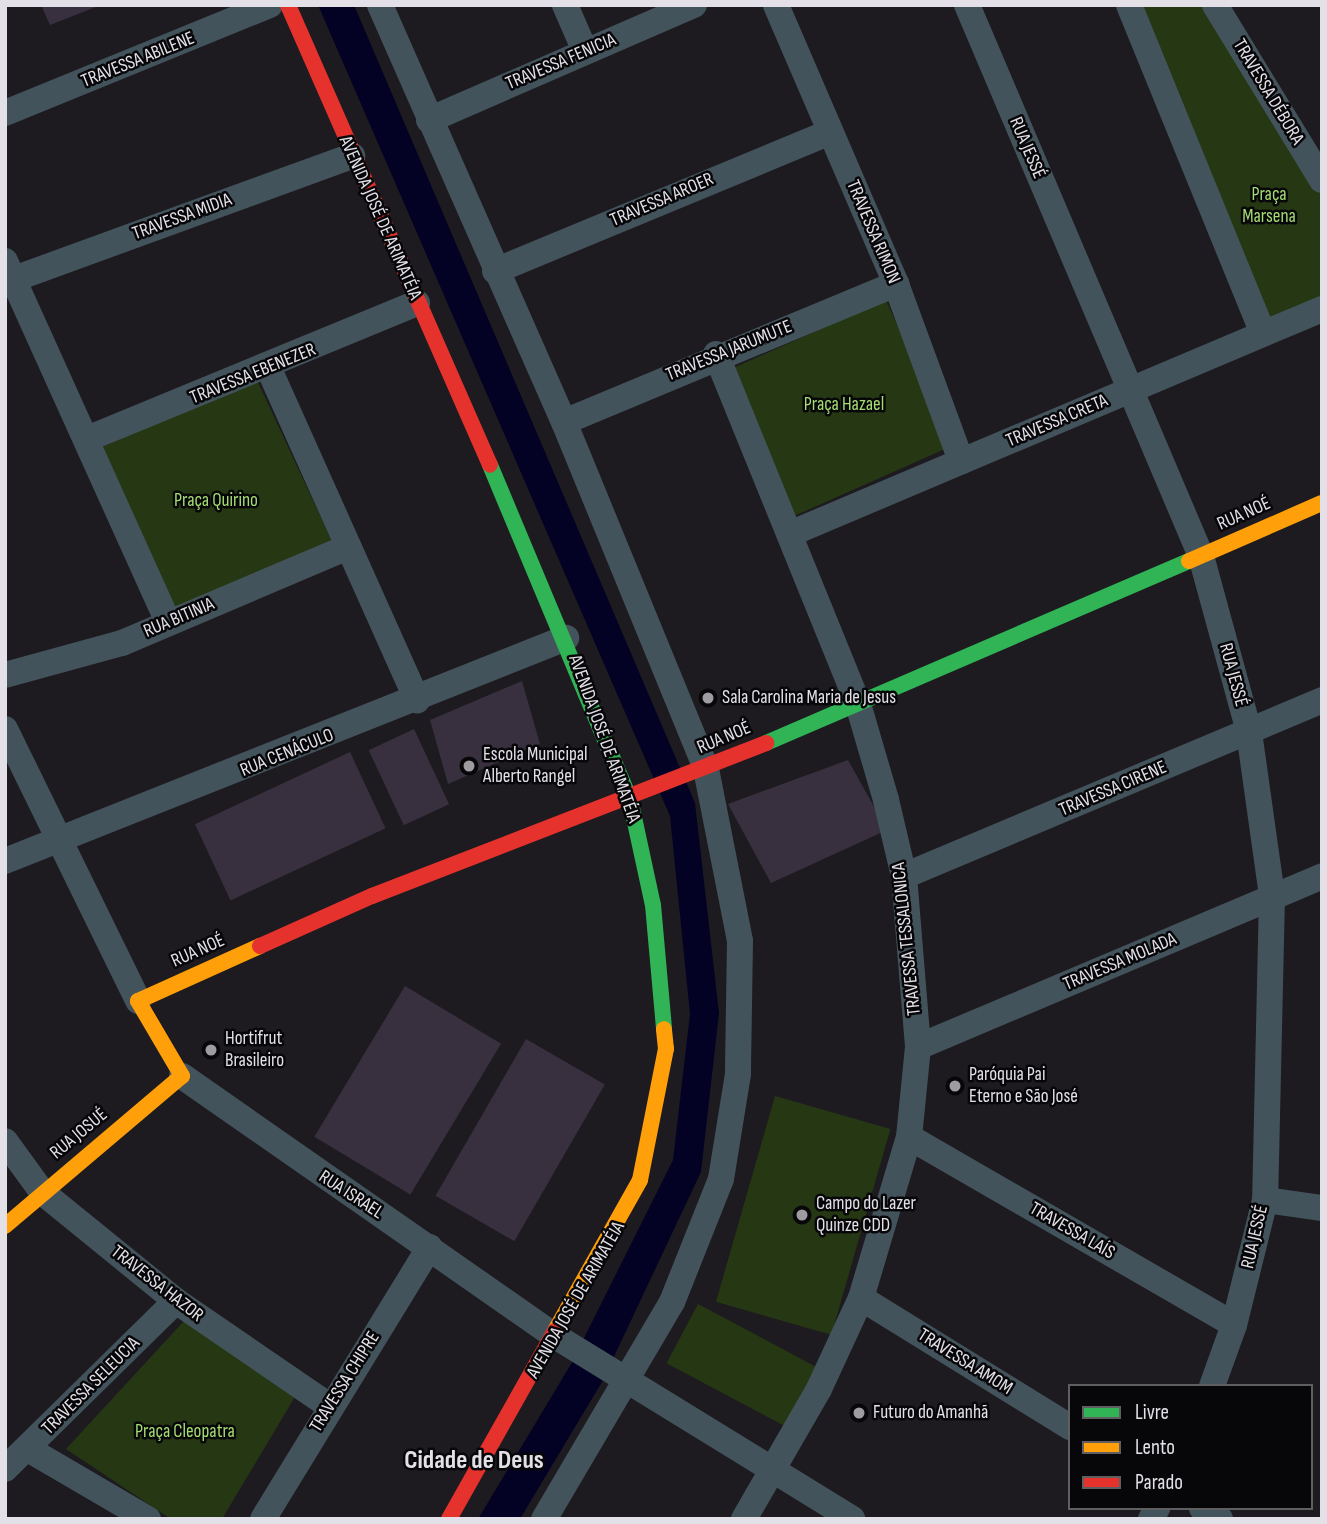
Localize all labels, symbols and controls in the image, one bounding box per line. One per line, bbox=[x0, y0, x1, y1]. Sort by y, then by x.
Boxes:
street label: TRAVESSA ABILENE bbox=[78, 27, 198, 93]
street label: TRAVESSA FENICIA bbox=[502, 29, 620, 95]
street label: TRAVESSA DÉBORA bbox=[1228, 35, 1308, 149]
street label: RUA JESSÉ bbox=[1004, 114, 1050, 182]
street label: AVENIDA JOSÉ DE ARIMATÉIA bbox=[334, 133, 426, 303]
street label: TRAVESSA AROER bbox=[607, 168, 717, 232]
street label: TRAVESSA RIMON bbox=[841, 177, 905, 287]
park label: Praça Marsena bbox=[1242, 184, 1296, 228]
street label: TRAVESSA MIDIA bbox=[129, 189, 235, 245]
street label: TRAVESSA JARUMUTE bbox=[663, 315, 795, 387]
street label: TRAVESSA EBENEZER bbox=[187, 338, 319, 410]
street label: TRAVESSA CRETA bbox=[1003, 389, 1111, 453]
park label: Praça Hazael bbox=[804, 394, 884, 416]
park label: Praça Quirino bbox=[174, 490, 258, 512]
street label: RUA NOÉ bbox=[1214, 492, 1274, 536]
street label: RUA BITINIA bbox=[140, 593, 218, 643]
street label: RUA JESSÉ bbox=[1214, 641, 1252, 709]
street label: AVENIDA JOSÉ DE ARIMATÉIA bbox=[563, 652, 645, 826]
place label: Sala Carolina Maria de Jesus bbox=[722, 687, 896, 709]
marker: Sala Carolina Maria de Jesus bbox=[700, 690, 716, 706]
street label: RUA NOÉ bbox=[694, 717, 754, 759]
street label: RUA CENÁCULO bbox=[237, 724, 337, 782]
place label: Escola Municipal Alberto Rangel bbox=[483, 744, 588, 788]
street label: TRAVESSA CIRENE bbox=[1056, 756, 1170, 822]
marker: Escola Municipal Alberto Rangel bbox=[461, 758, 477, 774]
street label: TRAVESSA TESSALONICA bbox=[888, 861, 926, 1017]
street label: TRAVESSA MOLADA bbox=[1060, 928, 1180, 996]
street label: RUA NOÉ bbox=[168, 929, 228, 973]
place label: Hortifrut Brasileiro bbox=[225, 1028, 284, 1072]
marker: Hortifrut Brasileiro bbox=[203, 1042, 219, 1058]
place label: Paróquia Pai Eterno e São José bbox=[969, 1064, 1078, 1108]
marker: Paróquia Pai Eterno e São José bbox=[947, 1078, 963, 1094]
street label: RUA JOSUÉ bbox=[46, 1104, 112, 1164]
street label: RUA ISRAEL bbox=[314, 1166, 388, 1224]
place label: Campo do Lazer Quinze CDD bbox=[816, 1193, 916, 1237]
street label: TRAVESSA LAÍS bbox=[1025, 1197, 1119, 1265]
street label: RUA JESSÉ bbox=[1237, 1203, 1273, 1271]
marker: Campo do Lazer Quinze CDD bbox=[794, 1207, 810, 1223]
street label: AVENIDA JOSÉ DE ARIMATÉIA bbox=[522, 1218, 630, 1382]
street label: TRAVESSA HAZOR bbox=[106, 1241, 208, 1327]
street label: TRAVESSA AMOM bbox=[913, 1324, 1017, 1400]
street label: TRAVESSA CHIPRE bbox=[305, 1327, 385, 1437]
street label: TRAVESSA SELEUCIA bbox=[37, 1332, 145, 1440]
legend bbox=[1068, 1384, 1313, 1510]
text: Livre bbox=[1135, 1400, 1169, 1425]
place label: Futuro do Amanhã bbox=[873, 1402, 988, 1424]
marker: Futuro do Amanhã bbox=[851, 1405, 867, 1421]
park label: Praça Cleopatra bbox=[135, 1421, 235, 1443]
text: Lento bbox=[1135, 1435, 1175, 1460]
district label: Cidade de Deus bbox=[404, 1445, 544, 1477]
text: Parado bbox=[1135, 1470, 1183, 1495]

